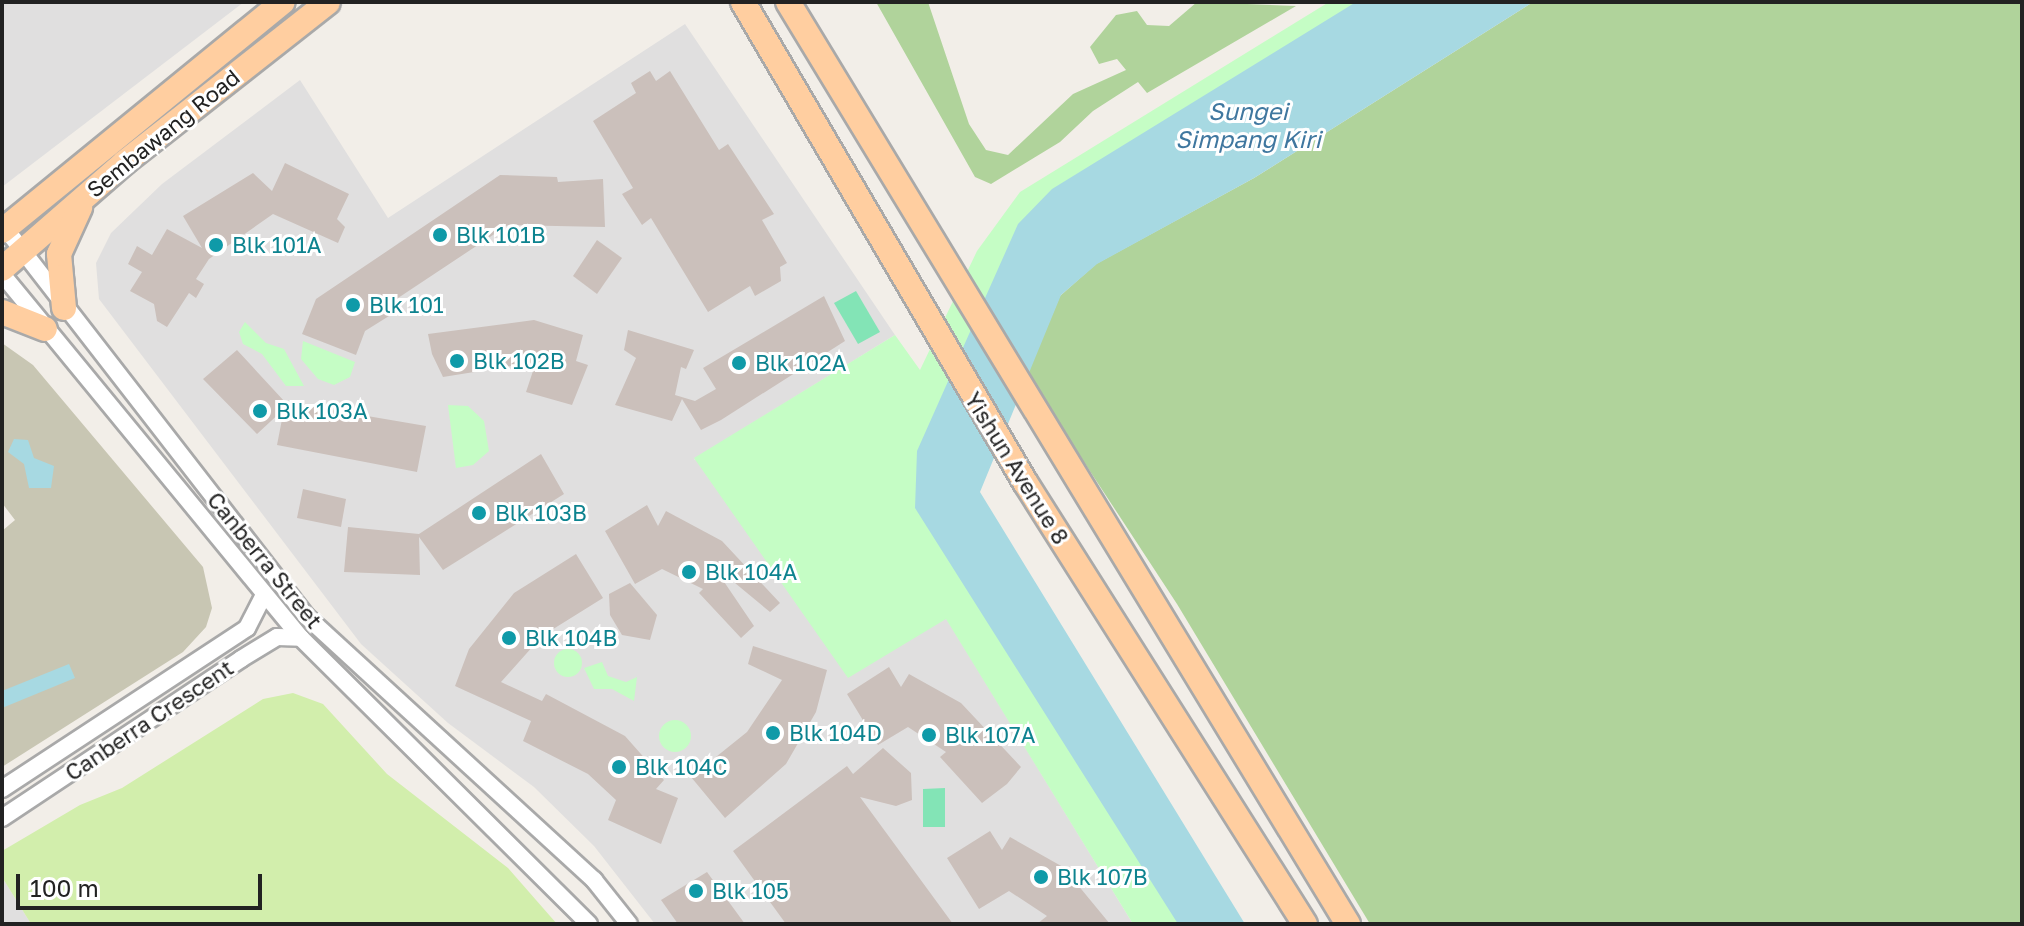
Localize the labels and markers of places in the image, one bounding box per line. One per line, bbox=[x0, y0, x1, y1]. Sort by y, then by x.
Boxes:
place label: Blk 101B bbox=[456, 222, 545, 248]
marker: Blk 101B bbox=[431, 226, 449, 244]
place label: Blk 101A bbox=[232, 232, 321, 258]
marker: Blk 101A bbox=[207, 236, 225, 254]
place label: Blk 101 bbox=[369, 292, 444, 318]
marker: Blk 101 bbox=[344, 296, 362, 314]
place label: Blk 102B bbox=[473, 348, 565, 374]
place label: Blk 102A bbox=[755, 350, 847, 376]
marker: Blk 102B bbox=[448, 352, 466, 370]
marker: Blk 102A bbox=[730, 354, 748, 372]
place label: Blk 103A bbox=[276, 398, 368, 424]
marker: Blk 103A bbox=[251, 402, 269, 420]
place label: Blk 103B bbox=[495, 500, 587, 526]
marker: Blk 103B bbox=[470, 504, 488, 522]
place label: Blk 104A bbox=[705, 559, 797, 585]
marker: Blk 104A bbox=[680, 563, 698, 581]
place label: Blk 104B bbox=[525, 625, 617, 651]
marker: Blk 104B bbox=[500, 629, 518, 647]
place label: Blk 104D bbox=[789, 720, 882, 746]
place label: Blk 107A bbox=[945, 722, 1035, 748]
marker: Blk 104D bbox=[764, 724, 782, 742]
marker: Blk 107A bbox=[920, 726, 938, 744]
place label: Blk 104C bbox=[635, 754, 727, 780]
marker: Blk 104C bbox=[610, 758, 628, 776]
place label: Blk 107B bbox=[1057, 864, 1147, 890]
marker: Blk 107B bbox=[1032, 868, 1050, 886]
place label: Blk 105 bbox=[712, 878, 789, 904]
marker: Blk 105 bbox=[687, 882, 705, 900]

